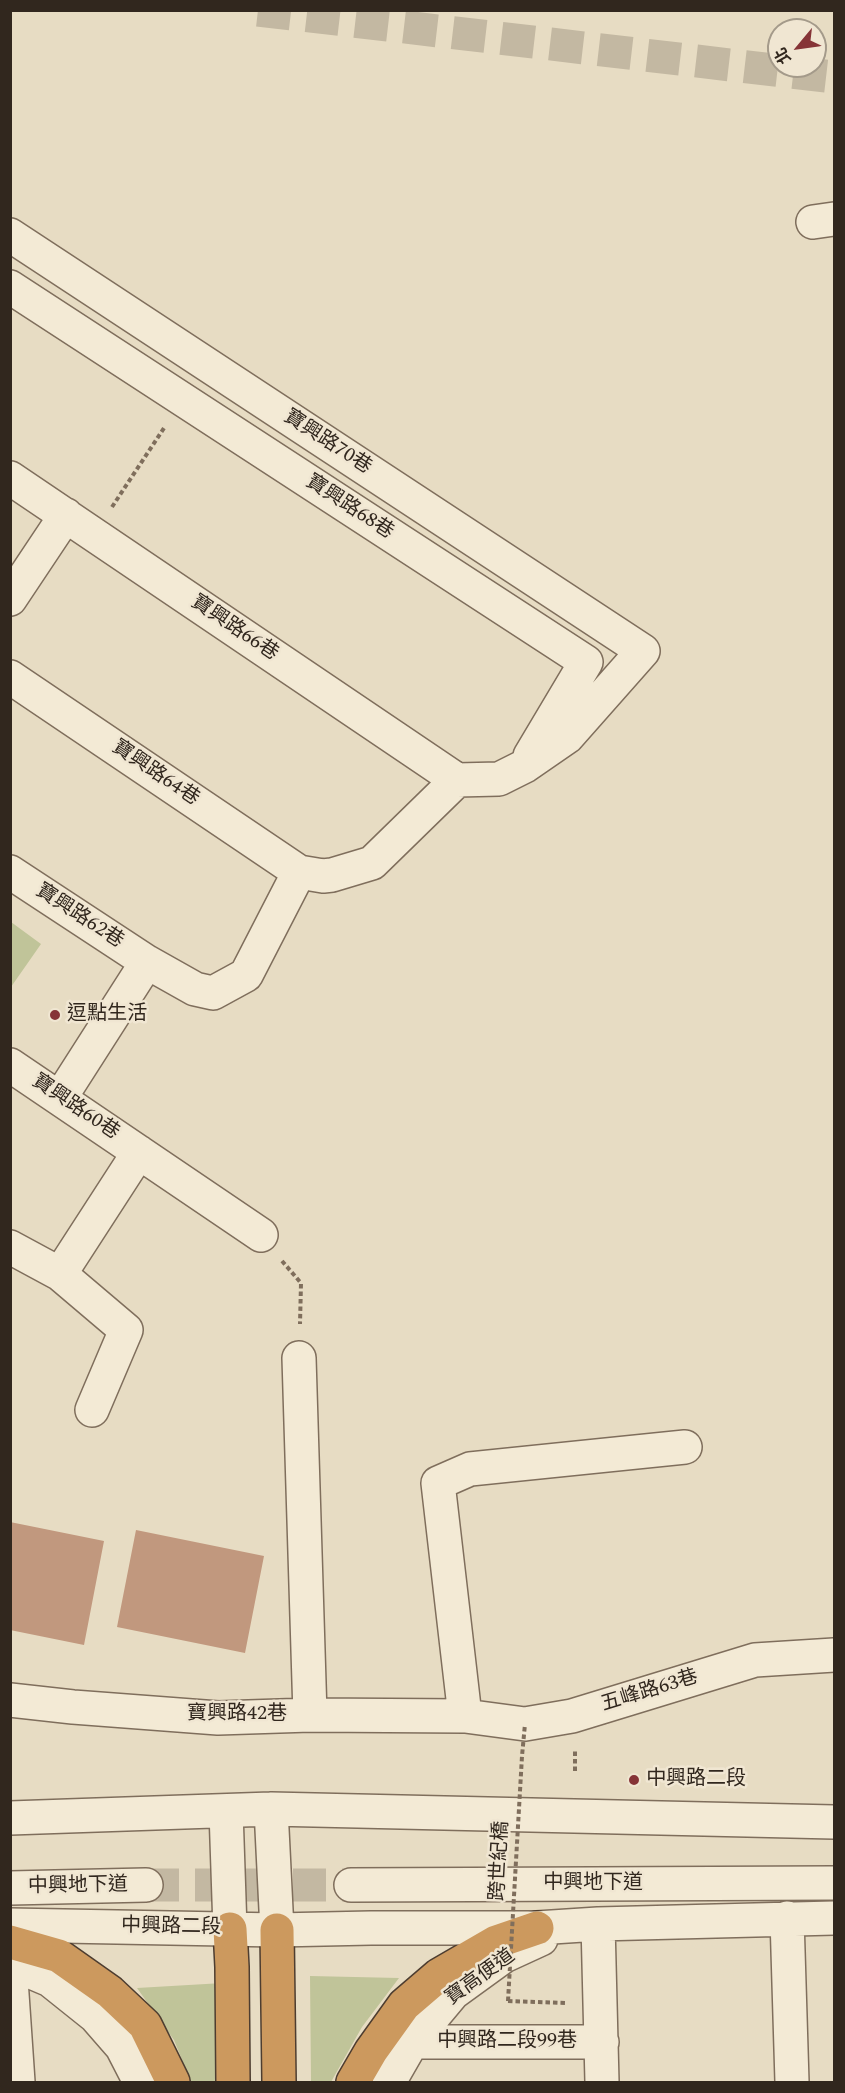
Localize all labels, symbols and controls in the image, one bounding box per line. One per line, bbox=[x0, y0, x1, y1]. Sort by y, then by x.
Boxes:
north arrow bbox=[767, 18, 827, 78]
text: 北 bbox=[769, 43, 797, 69]
street label: 寶興路70巷 bbox=[279, 406, 375, 480]
street label: 寶興路68巷 bbox=[301, 471, 397, 545]
street label: 寶興路66巷 bbox=[186, 591, 282, 667]
street label: 寶興路64巷 bbox=[107, 736, 203, 812]
street label: 寶興路62巷 bbox=[31, 880, 127, 954]
place label: 逗點生活 bbox=[67, 1003, 147, 1027]
marker: 逗點生活 bbox=[48, 1008, 62, 1022]
street label: 寶興路60巷 bbox=[27, 1070, 123, 1146]
street label: 五峰路63巷 bbox=[599, 1666, 701, 1718]
street label: 寶興路42巷 bbox=[187, 1703, 287, 1727]
place label: 中興路二段 bbox=[646, 1768, 746, 1792]
marker: 中興路二段 bbox=[627, 1773, 641, 1787]
street label: 跨世紀橋 bbox=[487, 1820, 515, 1902]
street label: 中興地下道 bbox=[543, 1872, 643, 1896]
street label: 中興地下道 bbox=[28, 1874, 128, 1900]
street label: 中興路二段 bbox=[121, 1915, 221, 1941]
street label: 寶高便道 bbox=[442, 1945, 520, 2011]
street label: 中興路二段99巷 bbox=[437, 2030, 577, 2054]

